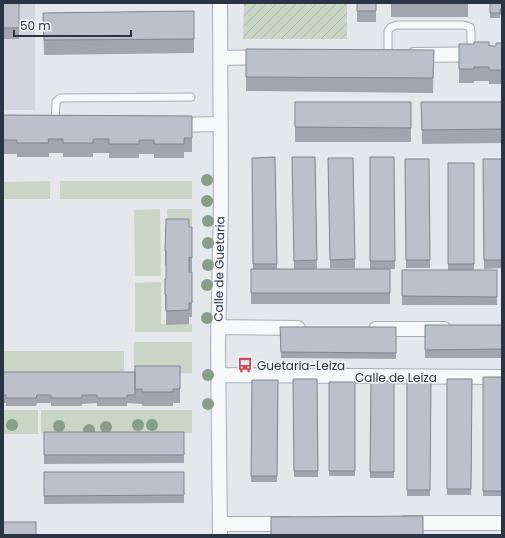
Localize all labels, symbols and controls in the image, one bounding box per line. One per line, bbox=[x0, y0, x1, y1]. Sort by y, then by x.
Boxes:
scale bar bbox=[14, 12, 131, 38]
text: 50 m bbox=[20, 17, 51, 34]
street label: Calle de Guetaria bbox=[210, 216, 228, 322]
bus stop icon: Guetaria-Leiza bbox=[236, 356, 254, 374]
place label: Guetaria-Leiza bbox=[257, 357, 345, 374]
street label: Calle de Leiza bbox=[355, 369, 437, 386]

